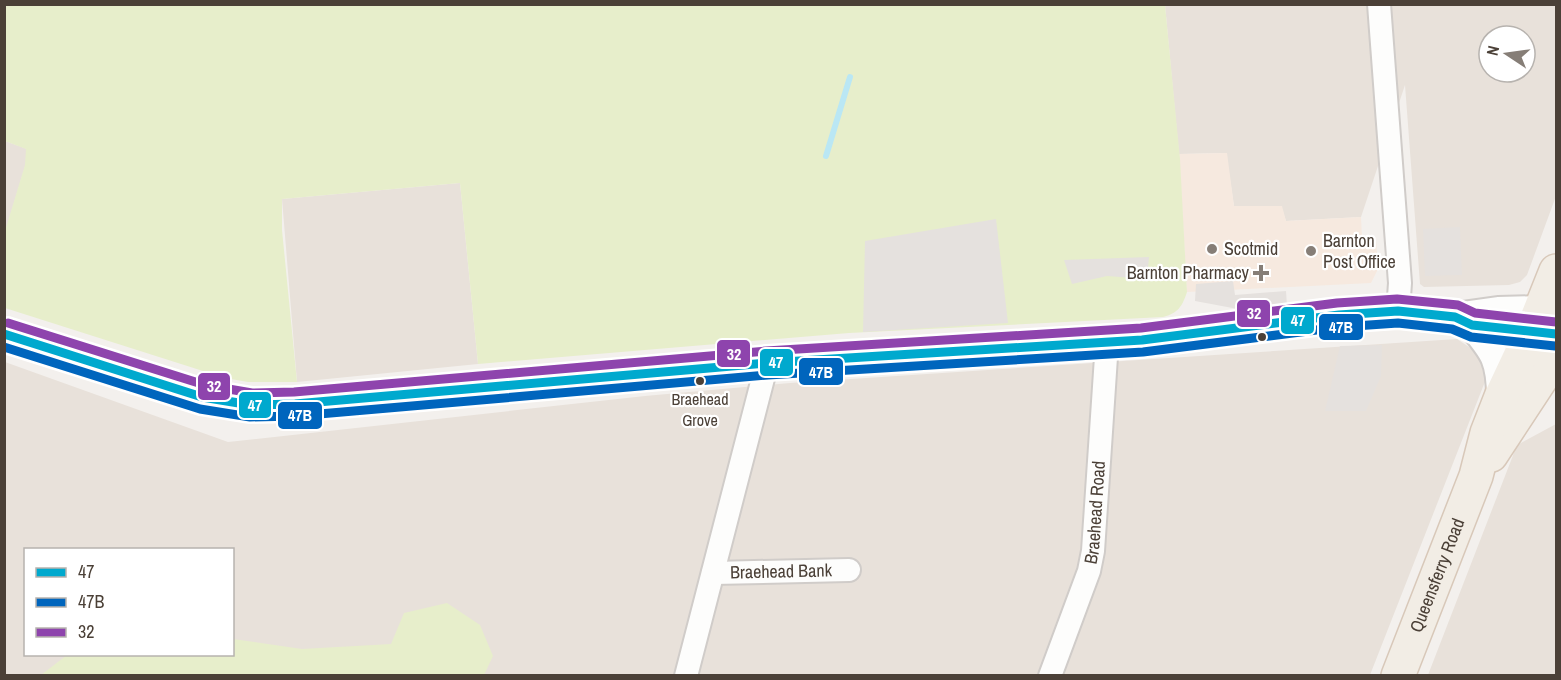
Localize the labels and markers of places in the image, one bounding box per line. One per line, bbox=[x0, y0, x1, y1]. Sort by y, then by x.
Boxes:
place label: Barnton Post Office bbox=[1323, 228, 1396, 274]
place label: Scotmid bbox=[1224, 236, 1278, 261]
marker: Scotmid bbox=[1205, 242, 1219, 256]
marker: Barnton Post Office bbox=[1304, 244, 1318, 258]
place label: Barnton Pharmacy bbox=[1127, 260, 1250, 285]
marker: Barnton Pharmacy bbox=[1254, 266, 1268, 280]
unlabelled marker bbox=[1256, 331, 1268, 343]
marker: Braehead Grove bbox=[694, 375, 706, 387]
place label: Braehead Grove bbox=[672, 388, 728, 431]

